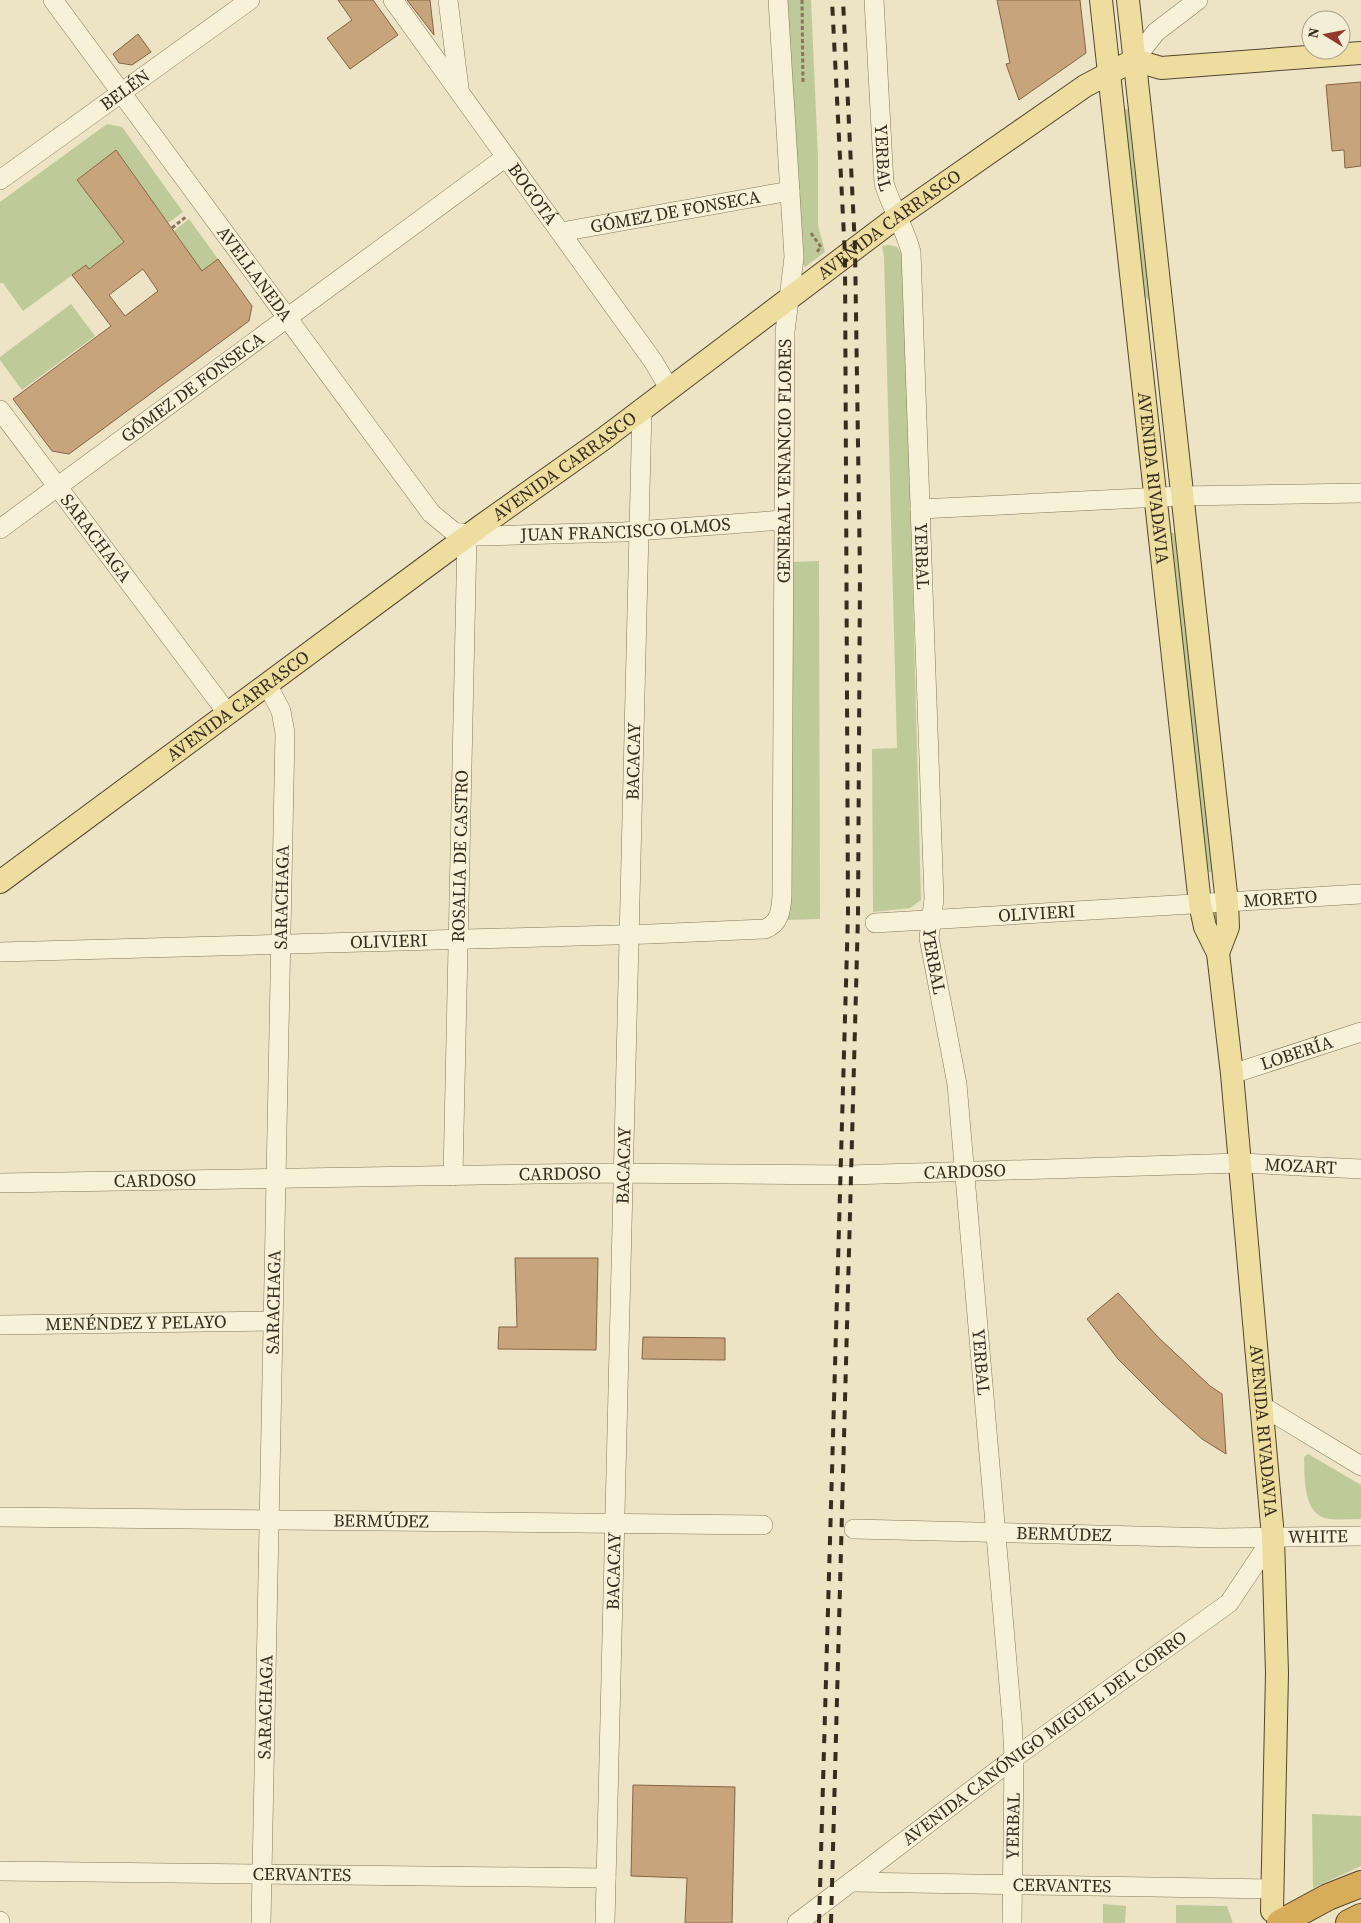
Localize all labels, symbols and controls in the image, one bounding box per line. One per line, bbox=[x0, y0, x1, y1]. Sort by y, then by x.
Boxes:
north arrow bbox=[1301, 10, 1351, 60]
text: N bbox=[1302, 26, 1324, 40]
street label: BELÉN bbox=[95, 63, 155, 116]
street label: YERBAL bbox=[869, 123, 899, 195]
street label: BOGOTÁ bbox=[502, 158, 564, 230]
street label: AVENIDA CARRASCO bbox=[812, 163, 966, 285]
street label: GÓMEZ DE FONSECA bbox=[588, 184, 762, 239]
street label: AVELLANEDA bbox=[211, 220, 299, 326]
street label: GÓMEZ DE FONSECA bbox=[115, 326, 269, 448]
street label: GENERAL VENANCIO FLORES bbox=[771, 339, 797, 583]
street label: AVENIDA RIVADAVIA bbox=[1132, 391, 1176, 565]
street label: AVENIDA CARRASCO bbox=[487, 405, 641, 526]
street label: SARACHAGA bbox=[55, 488, 138, 587]
street label: JUAN FRANCISCO OLMOS bbox=[519, 511, 731, 547]
street label: YERBAL bbox=[909, 522, 936, 590]
street label: AVENIDA CARRASCO bbox=[161, 644, 314, 767]
street label: BACACAY bbox=[619, 722, 646, 801]
street label: ROSALIA DE CASTRO bbox=[445, 770, 474, 943]
street label: SARACHAGA bbox=[268, 845, 295, 950]
street label: MORETO bbox=[1243, 884, 1318, 913]
street label: OLIVIERI bbox=[997, 898, 1076, 928]
street label: OLIVIERI bbox=[350, 927, 428, 954]
street label: YERBAL bbox=[917, 927, 953, 997]
street label: LOBERÍA bbox=[1257, 1029, 1336, 1076]
street label: BACACAY bbox=[610, 1125, 636, 1204]
street label: MOZART bbox=[1264, 1151, 1338, 1180]
street label: CARDOSO bbox=[923, 1157, 1006, 1185]
street label: CARDOSO bbox=[518, 1160, 601, 1186]
street label: CARDOSO bbox=[114, 1167, 196, 1193]
street label: SARACHAGA bbox=[259, 1250, 287, 1355]
street label: MENÉNDEZ Y PELAYO bbox=[45, 1309, 227, 1336]
street label: YERBAL bbox=[966, 1327, 997, 1397]
street label: AVENIDA RIVADAVIA bbox=[1244, 1344, 1284, 1518]
street label: BERMÚDEZ bbox=[333, 1507, 429, 1533]
street label: BERMÚDEZ bbox=[1016, 1520, 1112, 1547]
street label: WHITE bbox=[1288, 1523, 1348, 1549]
street label: BACACAY bbox=[600, 1531, 627, 1610]
street label: AVENIDA CANÓNIGO MIGUEL DEL CORRO bbox=[897, 1624, 1192, 1851]
street label: SARACHAGA bbox=[251, 1654, 278, 1760]
street label: YERBAL bbox=[999, 1792, 1026, 1860]
street label: CERVANTES bbox=[252, 1861, 352, 1887]
street label: CERVANTES bbox=[1012, 1872, 1112, 1898]

